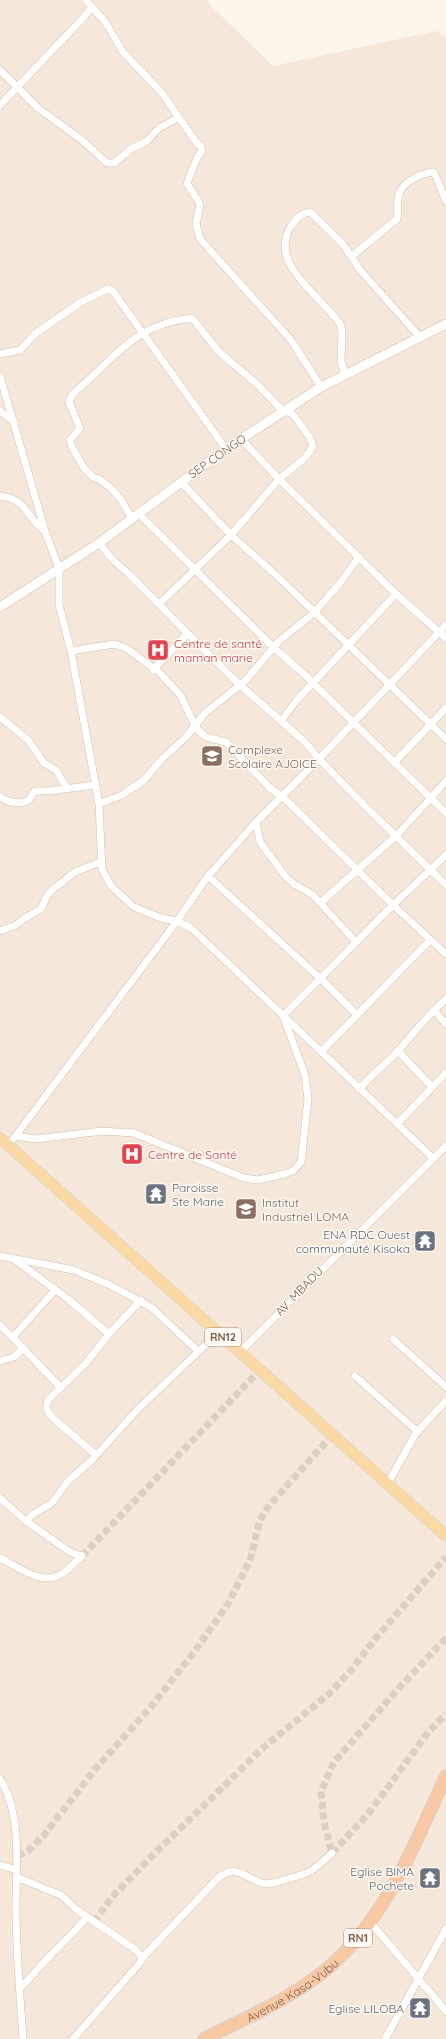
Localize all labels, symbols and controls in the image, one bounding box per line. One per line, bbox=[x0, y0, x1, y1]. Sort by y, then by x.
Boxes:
street label: SEP CONGO bbox=[185, 431, 249, 481]
place label: Centre de santé maman marie bbox=[174, 636, 262, 665]
hospital icon: Centre de santé maman marie bbox=[145, 637, 171, 663]
place label: Complexe Scolaire AJOICE bbox=[228, 742, 317, 771]
school or university icon: Complexe Scolaire AJOICE bbox=[199, 743, 225, 769]
hospital icon: Centre de Santé bbox=[119, 1141, 145, 1167]
place label: Centre de Santé bbox=[148, 1147, 237, 1162]
place label: Paroisse Ste Marie bbox=[172, 1180, 224, 1209]
temple icon: Paroisse Ste Marie bbox=[143, 1181, 169, 1207]
place label: Institut Industriel LOMA bbox=[262, 1195, 349, 1224]
school or university icon: Institut Industriel LOMA bbox=[233, 1196, 259, 1222]
place label: ENA RDC Ouest communauté Kisoka bbox=[296, 1227, 410, 1256]
temple icon: ENA RDC Ouest communauté Kisoka bbox=[412, 1228, 438, 1254]
street label: AV. MBADU bbox=[272, 1263, 326, 1319]
road number: RN12 bbox=[205, 1328, 241, 1346]
place label: Eglise BIMA Pochete bbox=[350, 1864, 414, 1893]
temple icon: Eglise BIMA Pochete bbox=[417, 1865, 443, 1891]
road number: RN1 bbox=[344, 1929, 372, 1947]
street label: Avenue Kasa-Vubu bbox=[244, 1955, 341, 2025]
temple icon: Eglise LILOBA bbox=[407, 1995, 433, 2021]
place label: Eglise LILOBA bbox=[328, 2001, 404, 2016]

